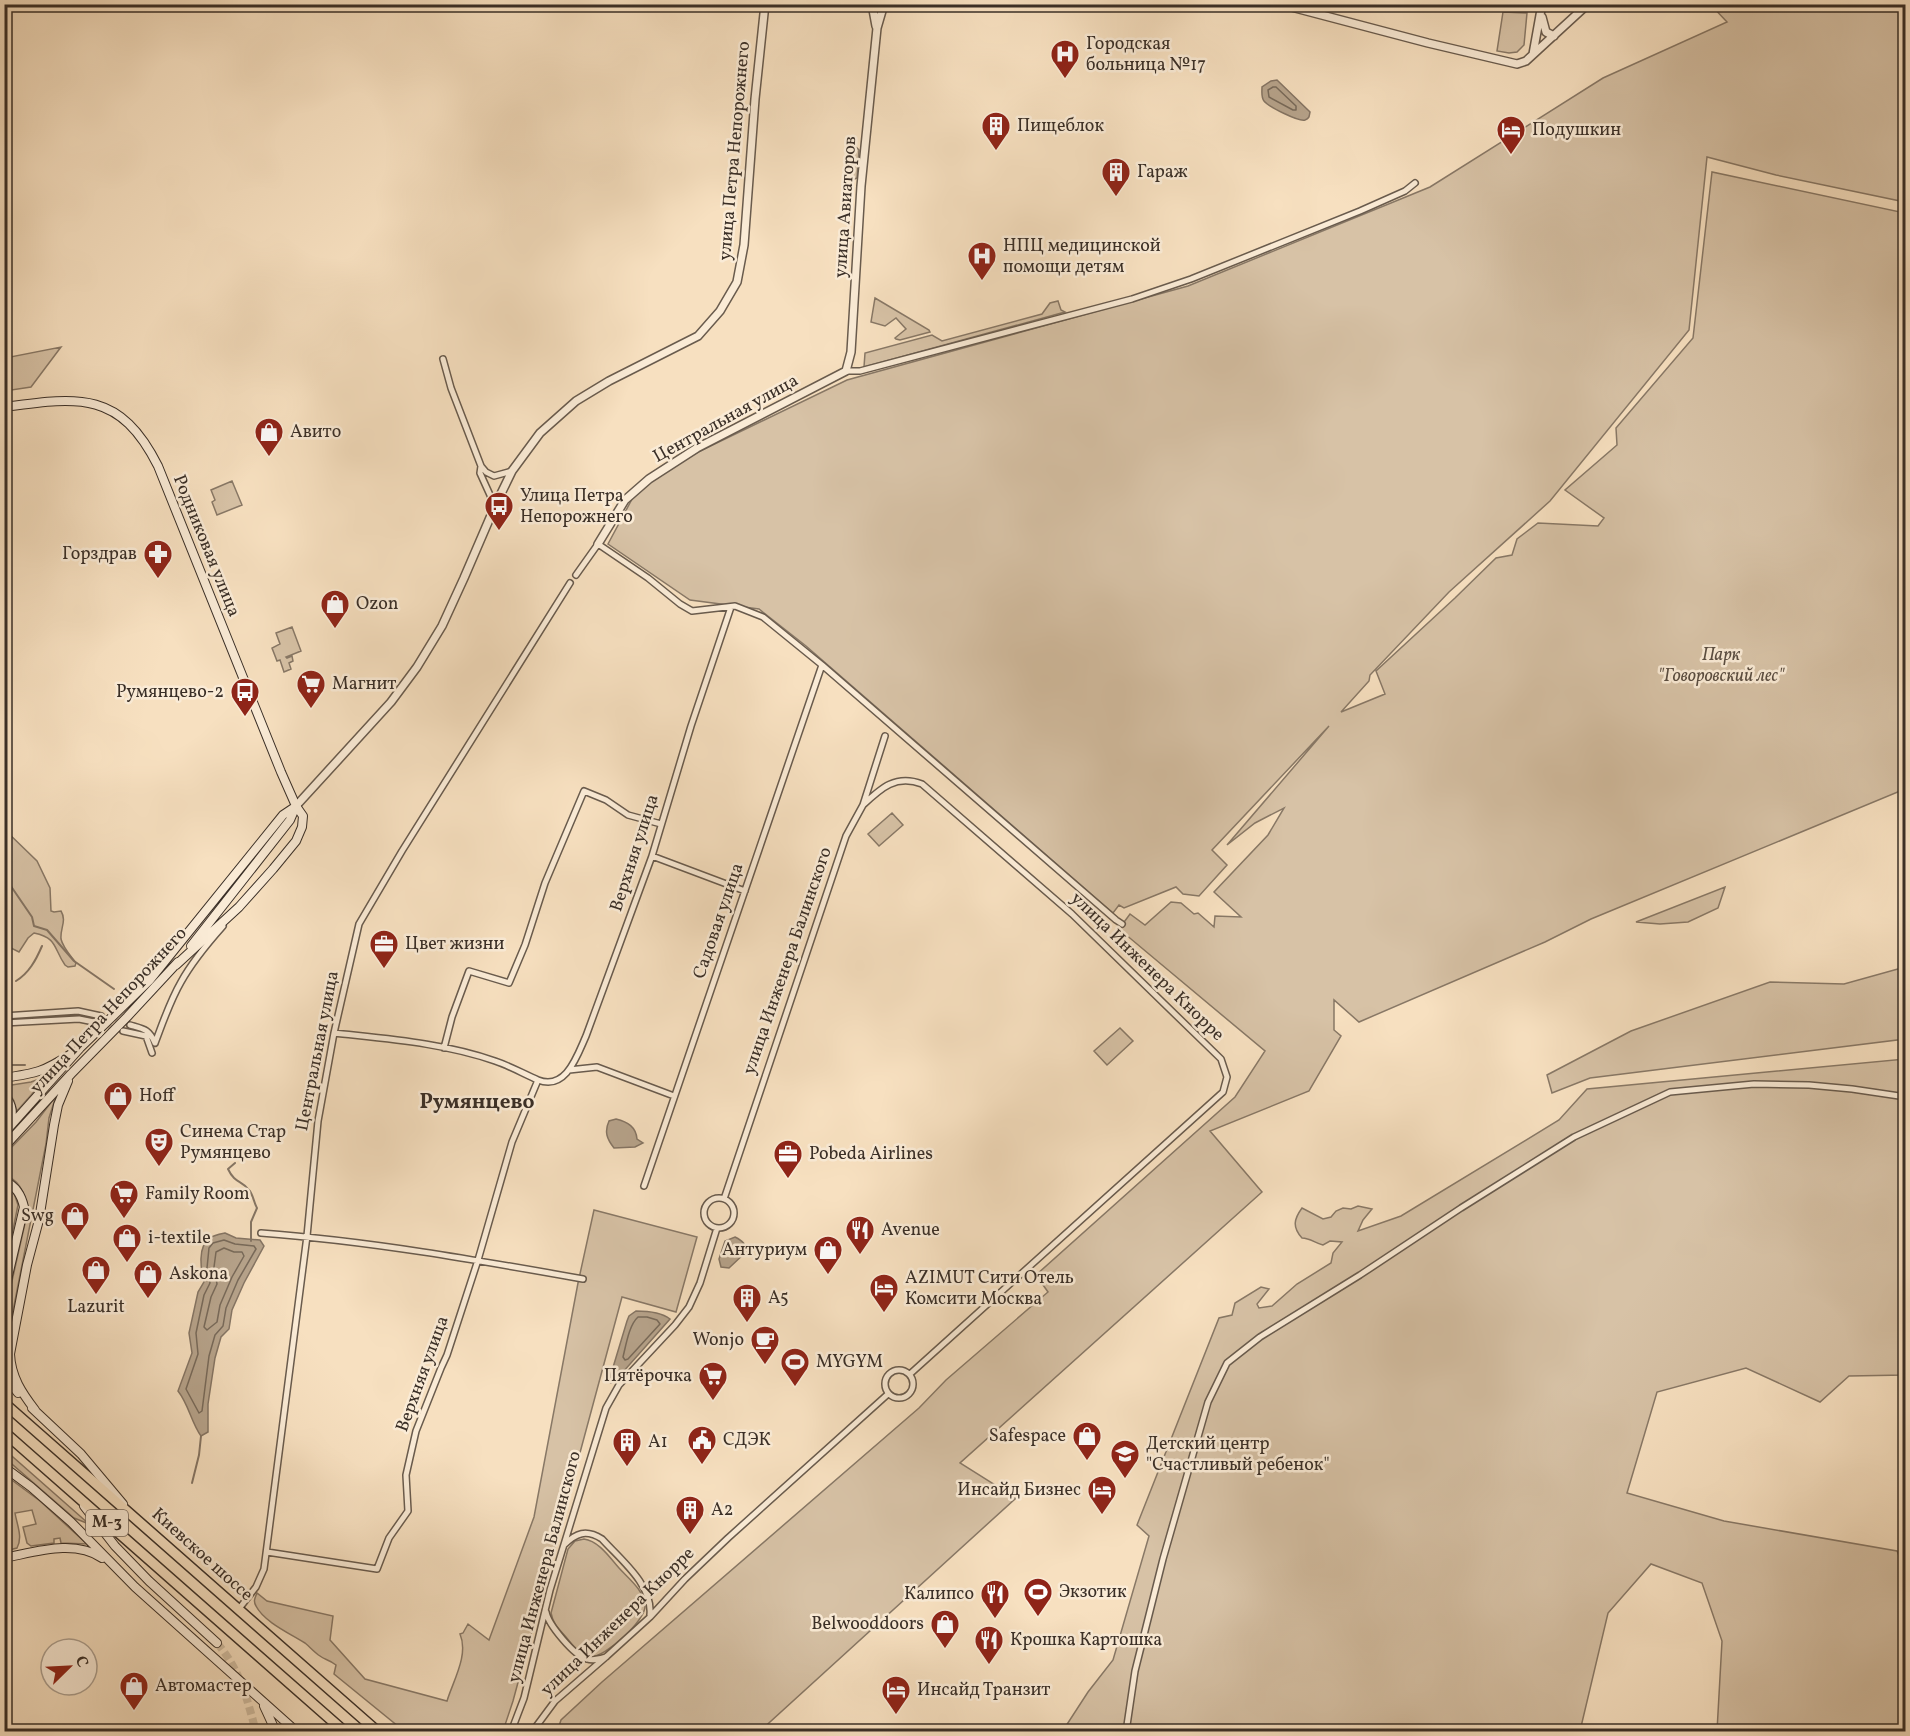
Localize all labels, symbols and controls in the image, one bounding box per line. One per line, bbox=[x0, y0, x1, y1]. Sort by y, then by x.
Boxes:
place label: Городская больница №17 bbox=[1086, 32, 1206, 78]
hospital icon: Городская больница №17 bbox=[1049, 38, 1081, 80]
street label: улица Петра Непорожнего bbox=[713, 40, 757, 262]
building icon: Пищеблок bbox=[980, 110, 1012, 152]
place label: Пищеблок bbox=[1017, 114, 1104, 139]
hotel icon: Подушкин bbox=[1495, 114, 1527, 156]
place label: Подушкин bbox=[1532, 118, 1621, 143]
street label: улица Авиаторов bbox=[829, 135, 863, 279]
building icon: Гараж bbox=[1100, 156, 1132, 198]
place label: Гараж bbox=[1137, 160, 1188, 185]
place label: НПЦ медицинской помощи детям bbox=[1003, 234, 1161, 280]
hospital icon: НПЦ медицинской помощи детям bbox=[966, 240, 998, 282]
street label: Центральная улица bbox=[649, 369, 803, 469]
shop icon: Авито bbox=[253, 416, 285, 458]
place label: Авито bbox=[290, 420, 341, 445]
street label: Родниковая улица bbox=[166, 471, 246, 621]
place label: Улица Петра Непорожнего bbox=[520, 484, 633, 530]
bus stop icon: Улица Петра Непорожнего bbox=[483, 490, 515, 532]
pharmacy icon: Горздрав bbox=[142, 538, 174, 580]
place label: Горздрав bbox=[62, 542, 137, 567]
shop icon: Ozon bbox=[319, 588, 351, 630]
place label: Ozon bbox=[356, 592, 399, 617]
park label: Парк "Говоровский лес" bbox=[1658, 643, 1785, 689]
supermarket icon: Магнит bbox=[295, 668, 327, 710]
place label: Магнит bbox=[332, 672, 396, 697]
bus stop icon: Румянцево-2 bbox=[229, 676, 261, 718]
place label: Румянцево-2 bbox=[116, 680, 224, 705]
street label: Верхняя улица bbox=[604, 791, 666, 915]
street label: улица Инженера Балинского bbox=[737, 844, 839, 1078]
street label: Садовая улица bbox=[687, 860, 751, 982]
street label: улица Инженера Кнорре bbox=[1065, 887, 1229, 1047]
street label: улица Петра Непорожнего bbox=[25, 922, 193, 1100]
office icon: Цвет жизни bbox=[368, 928, 400, 970]
place label: Цвет жизни bbox=[405, 932, 504, 957]
street label: Центральная улица bbox=[290, 969, 346, 1133]
shop icon: Hoff bbox=[102, 1080, 134, 1122]
place label: Hoff bbox=[139, 1084, 176, 1109]
district label: Румянцево bbox=[419, 1088, 535, 1117]
place label: Синема Стар Румянцево bbox=[180, 1120, 286, 1166]
theatre icon: Синема Стар Румянцево bbox=[143, 1126, 175, 1168]
office icon: Pobeda Airlines bbox=[772, 1138, 804, 1180]
place label: Pobeda Airlines bbox=[809, 1142, 933, 1167]
supermarket icon: Family Room bbox=[108, 1178, 140, 1220]
place label: Family Room bbox=[145, 1182, 250, 1207]
shop icon: Swg bbox=[59, 1200, 91, 1242]
place label: Swg bbox=[21, 1204, 54, 1229]
restaurant icon: Avenue bbox=[844, 1214, 876, 1256]
place label: Avenue bbox=[881, 1218, 940, 1243]
shop icon: i-textile bbox=[111, 1222, 143, 1264]
place label: i-textile bbox=[148, 1226, 211, 1251]
shop icon: Антуриум bbox=[812, 1234, 844, 1276]
place label: Антуриум bbox=[722, 1238, 807, 1263]
shop icon: Lazurit bbox=[80, 1254, 112, 1296]
shop icon: Askona bbox=[132, 1258, 164, 1300]
place label: Askona bbox=[169, 1262, 228, 1287]
place label: AZIMUT Сити Отель Комсити Москва bbox=[905, 1266, 1074, 1312]
hotel icon: AZIMUT Сити Отель Комсити Москва bbox=[868, 1272, 900, 1314]
building icon: А5 bbox=[731, 1282, 763, 1324]
place label: А5 bbox=[768, 1286, 789, 1311]
place label: Lazurit bbox=[67, 1295, 125, 1320]
street label: Верхняя улица bbox=[390, 1312, 456, 1436]
cafe icon: Wonjo bbox=[749, 1324, 781, 1366]
place label: Wonjo bbox=[692, 1328, 744, 1353]
sports icon: MYGYM bbox=[779, 1346, 811, 1388]
place label: MYGYM bbox=[816, 1350, 883, 1375]
supermarket icon: Пятёрочка bbox=[697, 1360, 729, 1402]
place label: Пятёрочка bbox=[604, 1364, 692, 1389]
shop icon: Safespace bbox=[1071, 1420, 1103, 1462]
public building icon: СДЭК bbox=[686, 1424, 718, 1466]
place label: Safespace bbox=[989, 1424, 1066, 1449]
building icon: А1 bbox=[611, 1426, 643, 1468]
place label: СДЭК bbox=[723, 1428, 771, 1453]
place label: А1 bbox=[648, 1430, 668, 1455]
place label: Детский центр "Счастливый ребенок" bbox=[1146, 1432, 1330, 1478]
school or university icon: Детский центр "Счастливый ребенок" bbox=[1109, 1438, 1141, 1480]
street label: улица Инженера Балинского bbox=[502, 1448, 588, 1686]
hotel icon: Инсайд Бизнес bbox=[1086, 1474, 1118, 1516]
place label: Инсайд Бизнес bbox=[957, 1478, 1081, 1503]
building icon: А2 bbox=[674, 1494, 706, 1536]
place label: А2 bbox=[711, 1498, 733, 1523]
street label: Киевское шоссе bbox=[146, 1503, 258, 1607]
road number: М-3 bbox=[86, 1510, 128, 1536]
street label: улица Инженера Кнорре bbox=[536, 1542, 700, 1702]
sports icon: Экзотик bbox=[1022, 1576, 1054, 1618]
restaurant icon: Калипсо bbox=[979, 1578, 1011, 1620]
place label: Экзотик bbox=[1059, 1580, 1127, 1605]
place label: Калипсо bbox=[904, 1582, 974, 1607]
shop icon: Belwooddoors bbox=[929, 1608, 961, 1650]
place label: Belwooddoors bbox=[811, 1612, 924, 1637]
restaurant icon: Крошка Картошка bbox=[973, 1624, 1005, 1666]
place label: Крошка Картошка bbox=[1010, 1628, 1162, 1653]
north arrow bbox=[39, 1637, 99, 1697]
text: С bbox=[69, 1653, 93, 1671]
shop icon: Автомастер bbox=[118, 1670, 150, 1712]
place label: Автомастер bbox=[155, 1674, 252, 1699]
hotel icon: Инсайд Транзит bbox=[880, 1674, 912, 1716]
place label: Инсайд Транзит bbox=[917, 1678, 1050, 1703]

